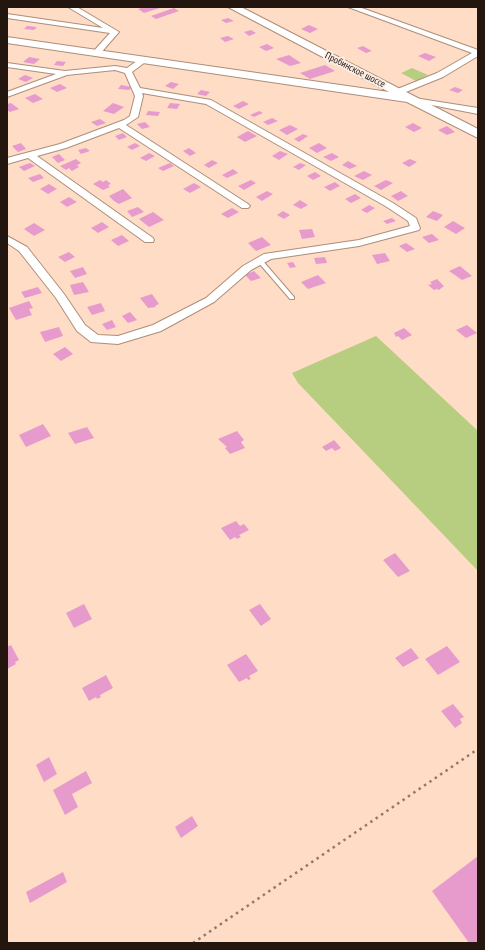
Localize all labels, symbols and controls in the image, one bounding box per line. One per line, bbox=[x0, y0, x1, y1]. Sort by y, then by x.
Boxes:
street label: Пробинское шоссе bbox=[323, 50, 387, 90]

